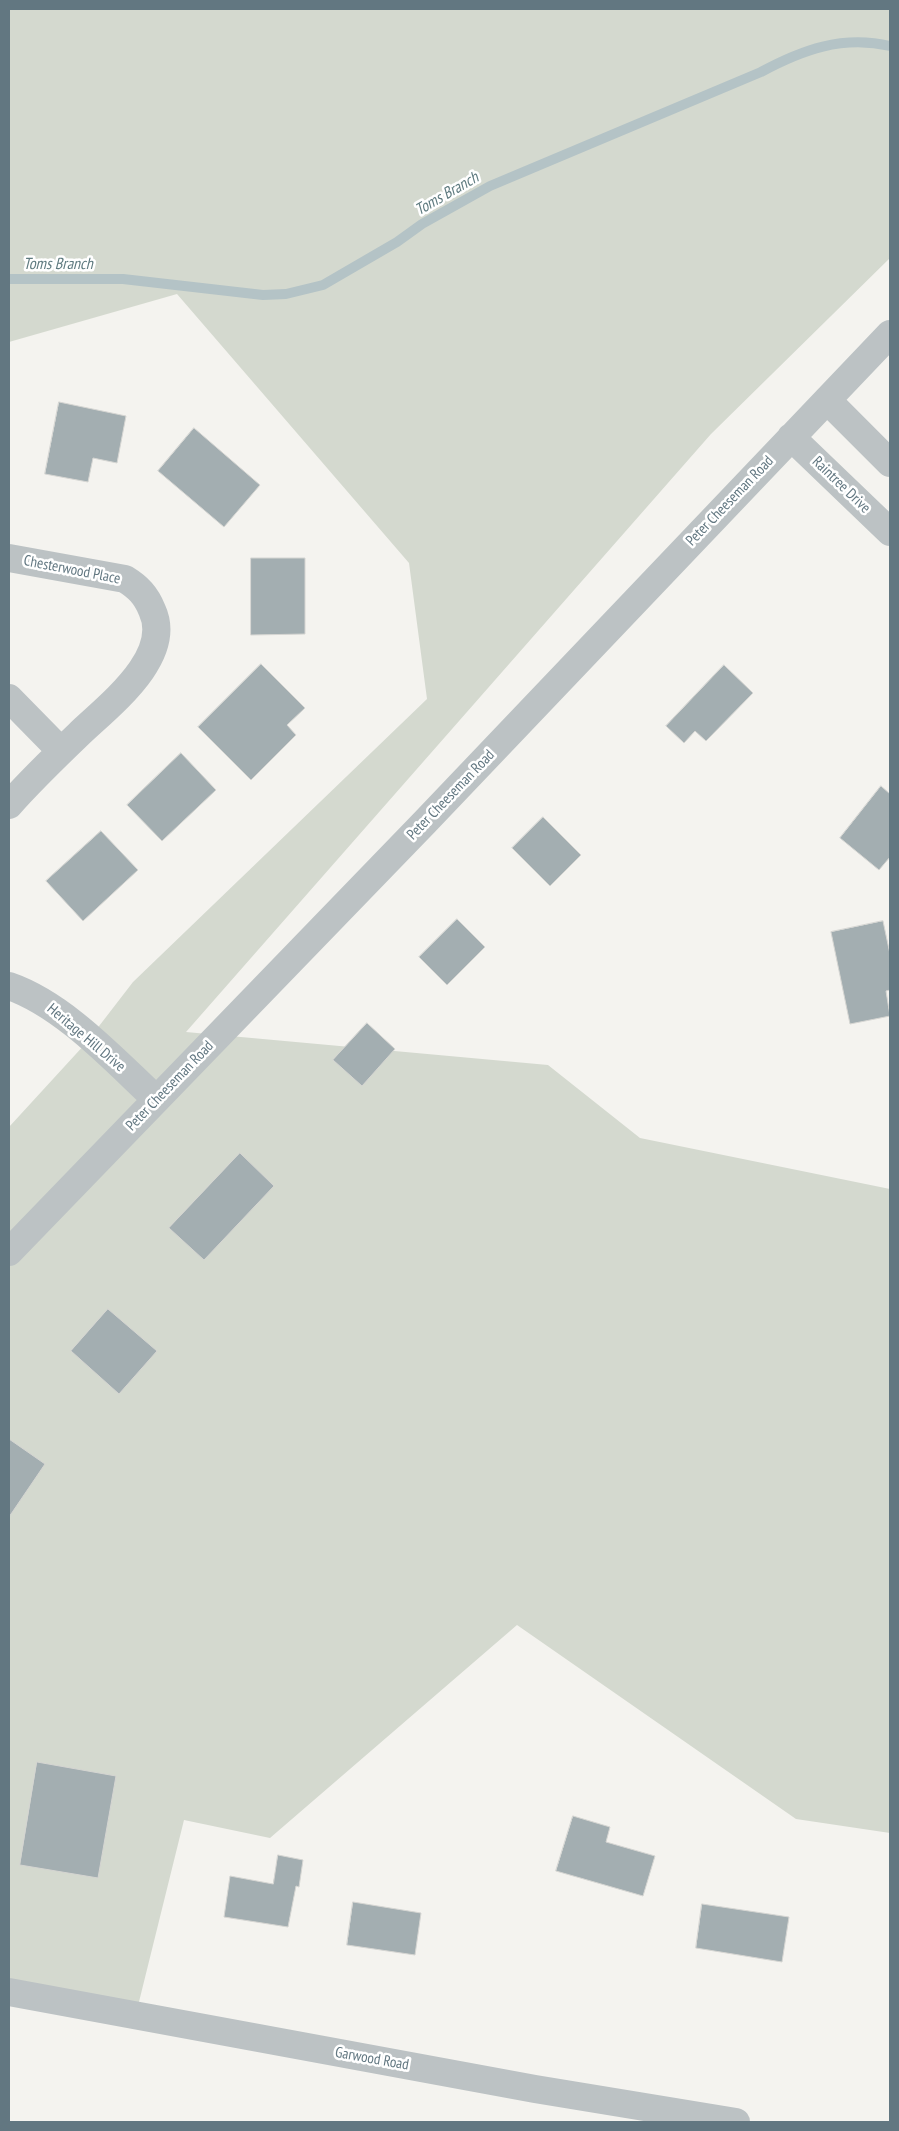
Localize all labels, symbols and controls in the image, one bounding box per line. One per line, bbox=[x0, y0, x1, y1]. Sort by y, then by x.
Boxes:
water label: Toms Branch bbox=[412, 168, 482, 220]
water label: Toms Branch bbox=[23, 254, 93, 274]
street label: Peter Cheeseman Road bbox=[682, 452, 778, 550]
street label: Raintree Drive bbox=[808, 453, 874, 517]
street label: Chesterwood Place bbox=[22, 552, 122, 588]
street label: Peter Cheeseman Road bbox=[403, 746, 499, 844]
street label: Heritage Hill Drive bbox=[43, 1000, 129, 1076]
street label: Peter Cheeseman Road bbox=[122, 1037, 218, 1135]
street label: Garwood Road bbox=[334, 2044, 410, 2074]

